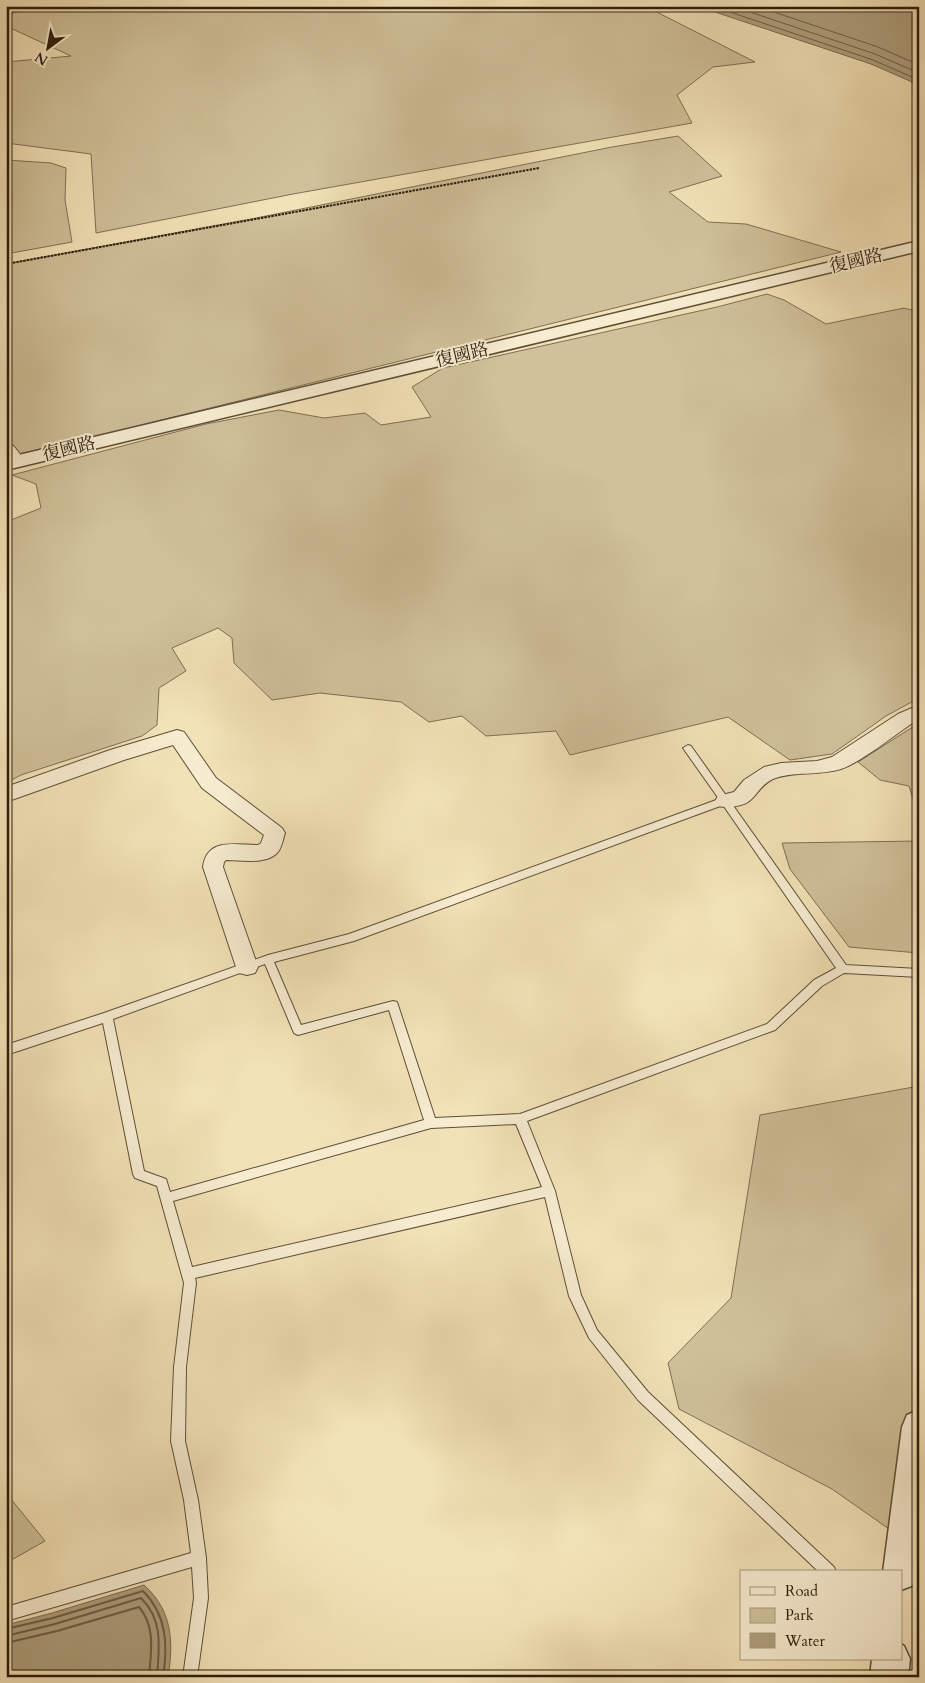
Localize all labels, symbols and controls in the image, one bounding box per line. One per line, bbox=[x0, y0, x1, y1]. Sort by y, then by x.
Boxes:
north arrow bbox=[22, 22, 72, 72]
text: N bbox=[31, 47, 52, 70]
street label: 復國路 bbox=[827, 243, 885, 279]
street label: 復國路 bbox=[433, 337, 491, 373]
street label: 復國路 bbox=[40, 430, 98, 468]
legend bbox=[740, 1570, 902, 1660]
text: Road bbox=[785, 1581, 818, 1601]
text: Park bbox=[785, 1605, 814, 1625]
text: Water bbox=[784, 1631, 826, 1651]

